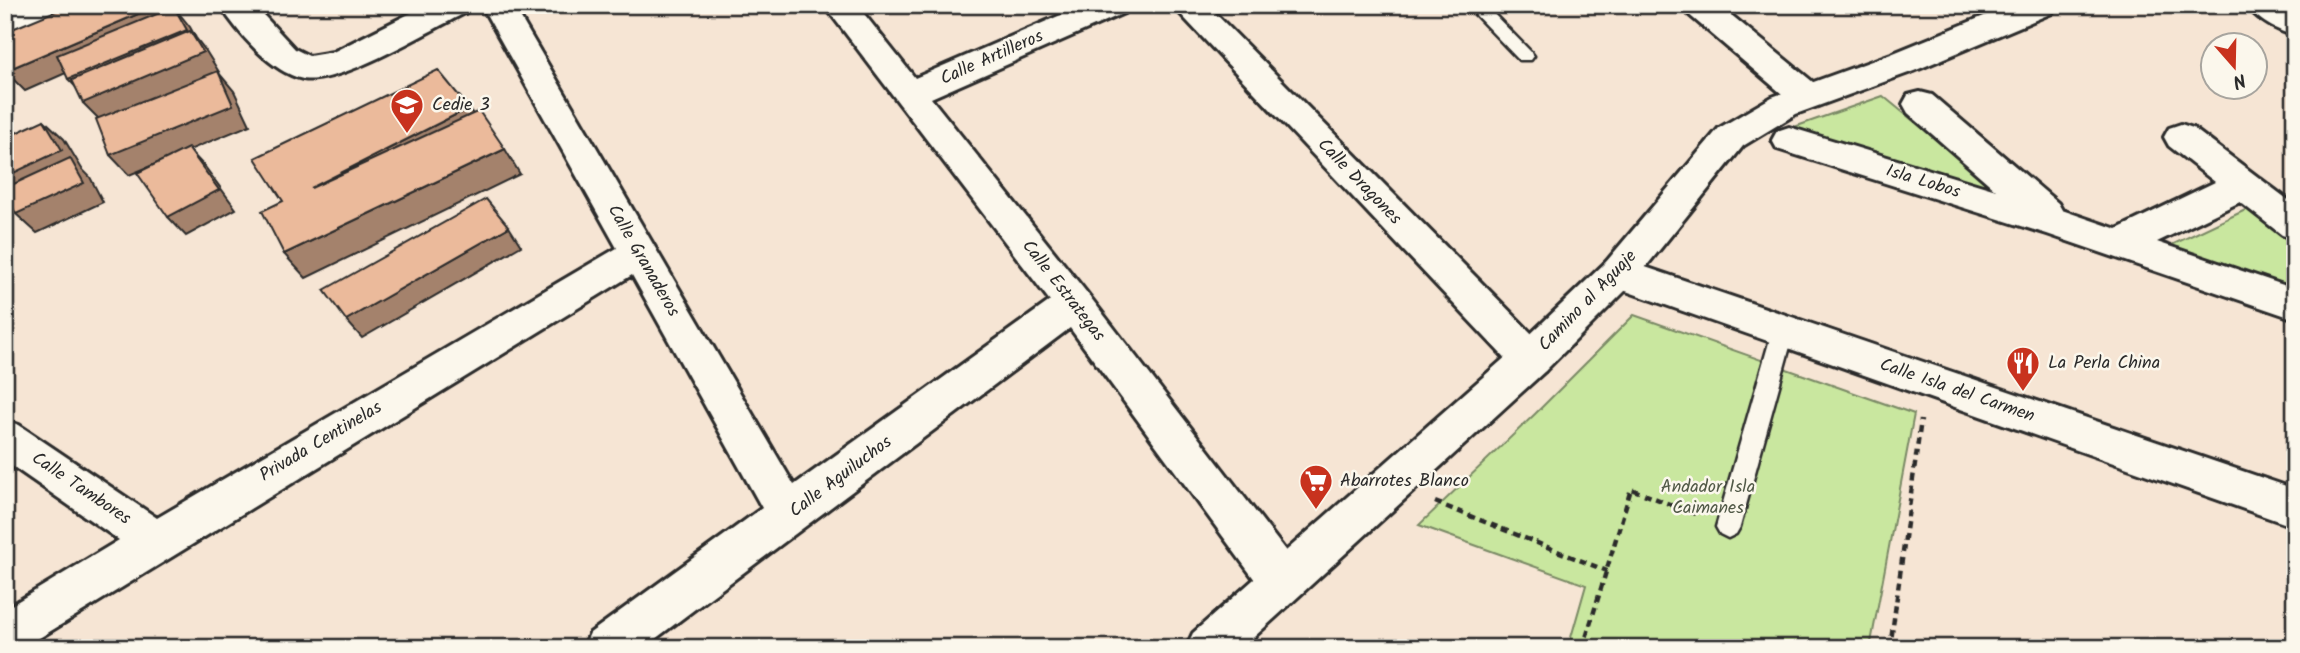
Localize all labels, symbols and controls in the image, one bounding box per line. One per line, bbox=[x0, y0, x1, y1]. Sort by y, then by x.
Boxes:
street label: Calle Artilleros bbox=[936, 22, 1049, 94]
north arrow bbox=[2198, 32, 2268, 102]
text: N bbox=[2228, 64, 2250, 96]
school or university icon: Cedie 3 bbox=[388, 86, 426, 135]
place label: Cedie 3 bbox=[432, 91, 490, 120]
street label: Calle Dragones bbox=[1310, 132, 1408, 232]
street label: Isla Lobos bbox=[1882, 157, 1964, 207]
street label: Calle Granaderos bbox=[599, 199, 687, 323]
street label: Calle Estrategas bbox=[1014, 234, 1112, 349]
street label: Camino al Aguaje bbox=[1532, 243, 1644, 359]
restaurant icon: La Perla China bbox=[2004, 344, 2042, 393]
place label: La Perla China bbox=[2048, 349, 2160, 378]
street label: Calle Isla del Carmen bbox=[1875, 351, 2039, 431]
street label: Privada Centinelas bbox=[254, 394, 388, 490]
street label: Calle Aguiluchos bbox=[783, 428, 899, 525]
street label: Calle Tambores bbox=[25, 445, 137, 533]
supermarket icon: Abarrotes Blanco bbox=[1297, 462, 1335, 511]
place label: Abarrotes Blanco bbox=[1340, 467, 1469, 496]
park label: Andador Isla Caimanes bbox=[1661, 473, 1755, 523]

